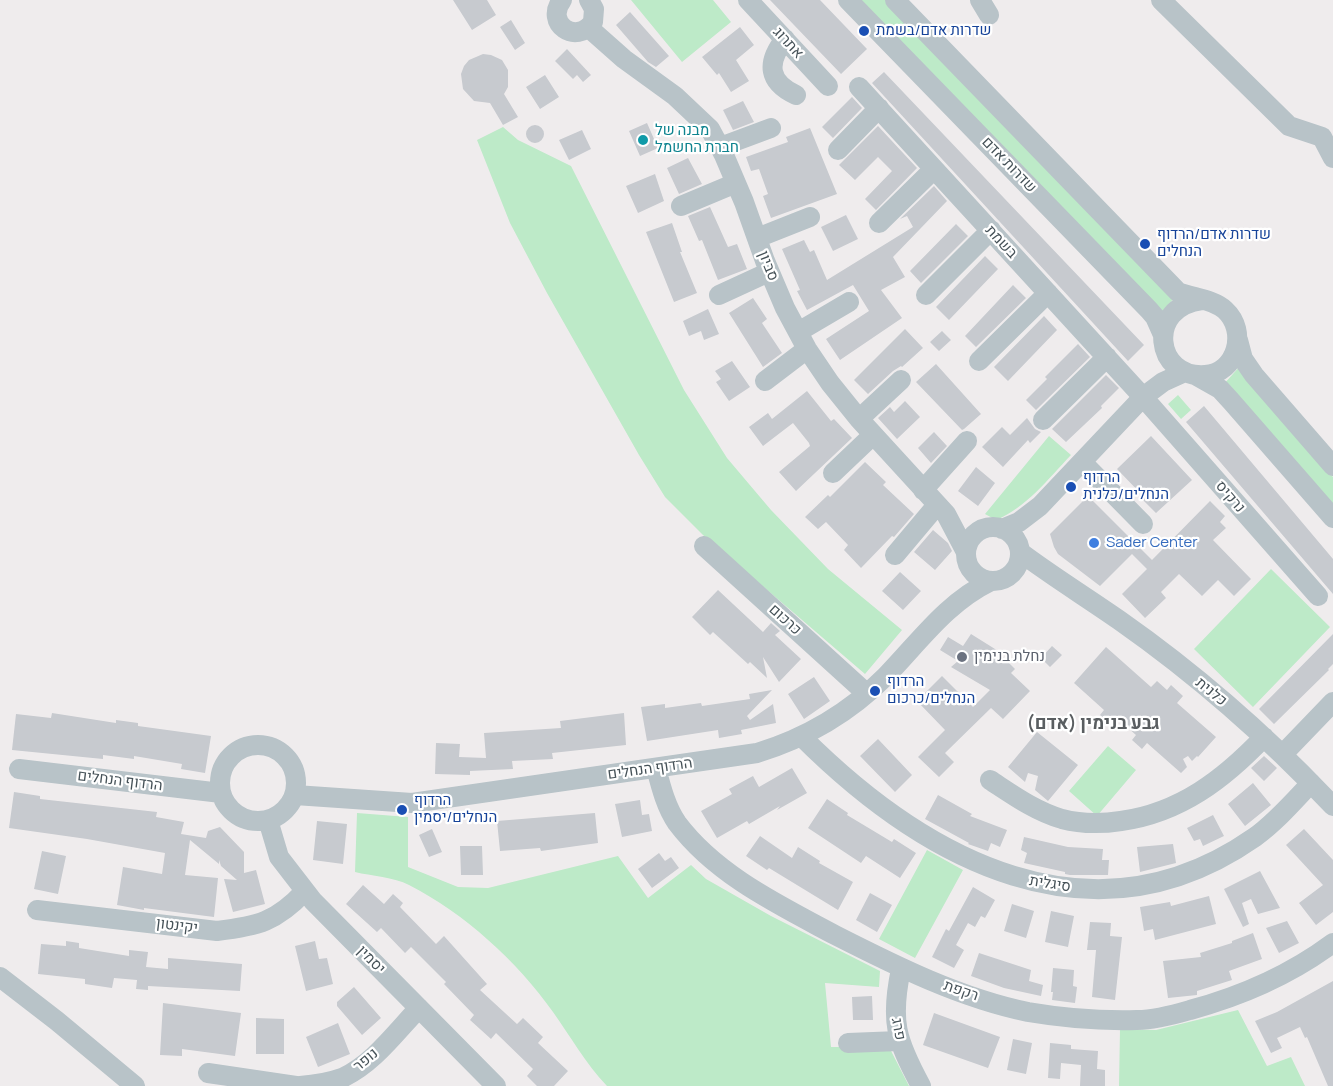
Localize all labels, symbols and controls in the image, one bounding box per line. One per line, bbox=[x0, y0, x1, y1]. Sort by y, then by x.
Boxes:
place label: שדרות אדם/בשמת bbox=[876, 22, 991, 40]
street label: אתרוג bbox=[769, 23, 807, 63]
marker: שדרות אדם/בשמת bbox=[857, 24, 871, 38]
place label: מבנה של חברת החשמל bbox=[655, 122, 739, 157]
marker: מבנה של חברת החשמל bbox=[636, 133, 650, 147]
street label: שדרות אדם bbox=[978, 133, 1040, 197]
street label: בשמת bbox=[981, 222, 1021, 262]
place label: שדרות אדם/הרדוף הנחלים bbox=[1157, 226, 1271, 261]
marker: שדרות אדם/הרדוף הנחלים bbox=[1138, 237, 1152, 251]
street label: סביון bbox=[754, 248, 782, 284]
place label: הרדוף הנחלים/כלנית bbox=[1083, 469, 1169, 504]
street label: נרקיס bbox=[1211, 477, 1249, 517]
marker: הרדוף הנחלים/כלנית bbox=[1064, 480, 1078, 494]
place label: Sader Center bbox=[1106, 534, 1198, 552]
marker: Sader Center bbox=[1087, 536, 1101, 550]
street label: כרכום bbox=[765, 601, 805, 639]
place label: נחלת בנימין bbox=[974, 648, 1045, 666]
marker: נחלת בנימין bbox=[955, 650, 969, 664]
place label: הרדוף הנחלים/כרכום bbox=[887, 673, 975, 708]
street label: כלנית bbox=[1192, 674, 1230, 710]
marker: הרדוף הנחלים/כרכום bbox=[868, 684, 882, 698]
district label: גבע בנימין (אדם) bbox=[1026, 713, 1160, 735]
street label: הרדוף הנחלים bbox=[606, 754, 694, 784]
street label: הרדוף הנחלים bbox=[77, 767, 163, 795]
place label: הרדוף הנחלים/יסמין bbox=[414, 792, 497, 827]
marker: הרדוף הנחלים/יסמין bbox=[395, 803, 409, 817]
street label: סיגלית bbox=[1028, 872, 1072, 896]
street label: יקינטון bbox=[155, 915, 199, 937]
street label: יסמין bbox=[353, 942, 389, 978]
street label: רקפת bbox=[941, 977, 981, 1005]
street label: פרג bbox=[887, 1016, 909, 1042]
street label: נופר bbox=[350, 1045, 382, 1075]

